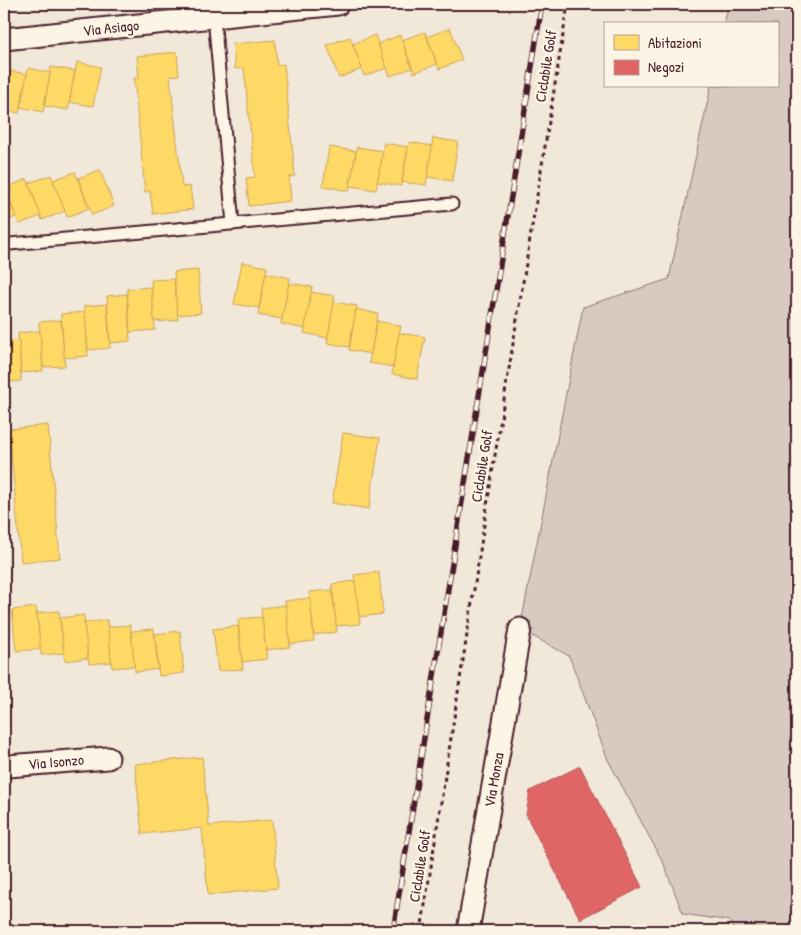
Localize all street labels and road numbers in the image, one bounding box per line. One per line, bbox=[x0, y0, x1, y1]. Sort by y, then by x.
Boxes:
street label: Via Asiago bbox=[82, 14, 140, 41]
street label: Ciclabile Golf bbox=[529, 28, 562, 104]
street label: Ciclabile Golf bbox=[465, 428, 498, 504]
street label: Via Isonzo bbox=[27, 749, 85, 774]
street label: Via Monza bbox=[478, 751, 509, 809]
street label: Ciclabile Golf bbox=[403, 828, 436, 904]

